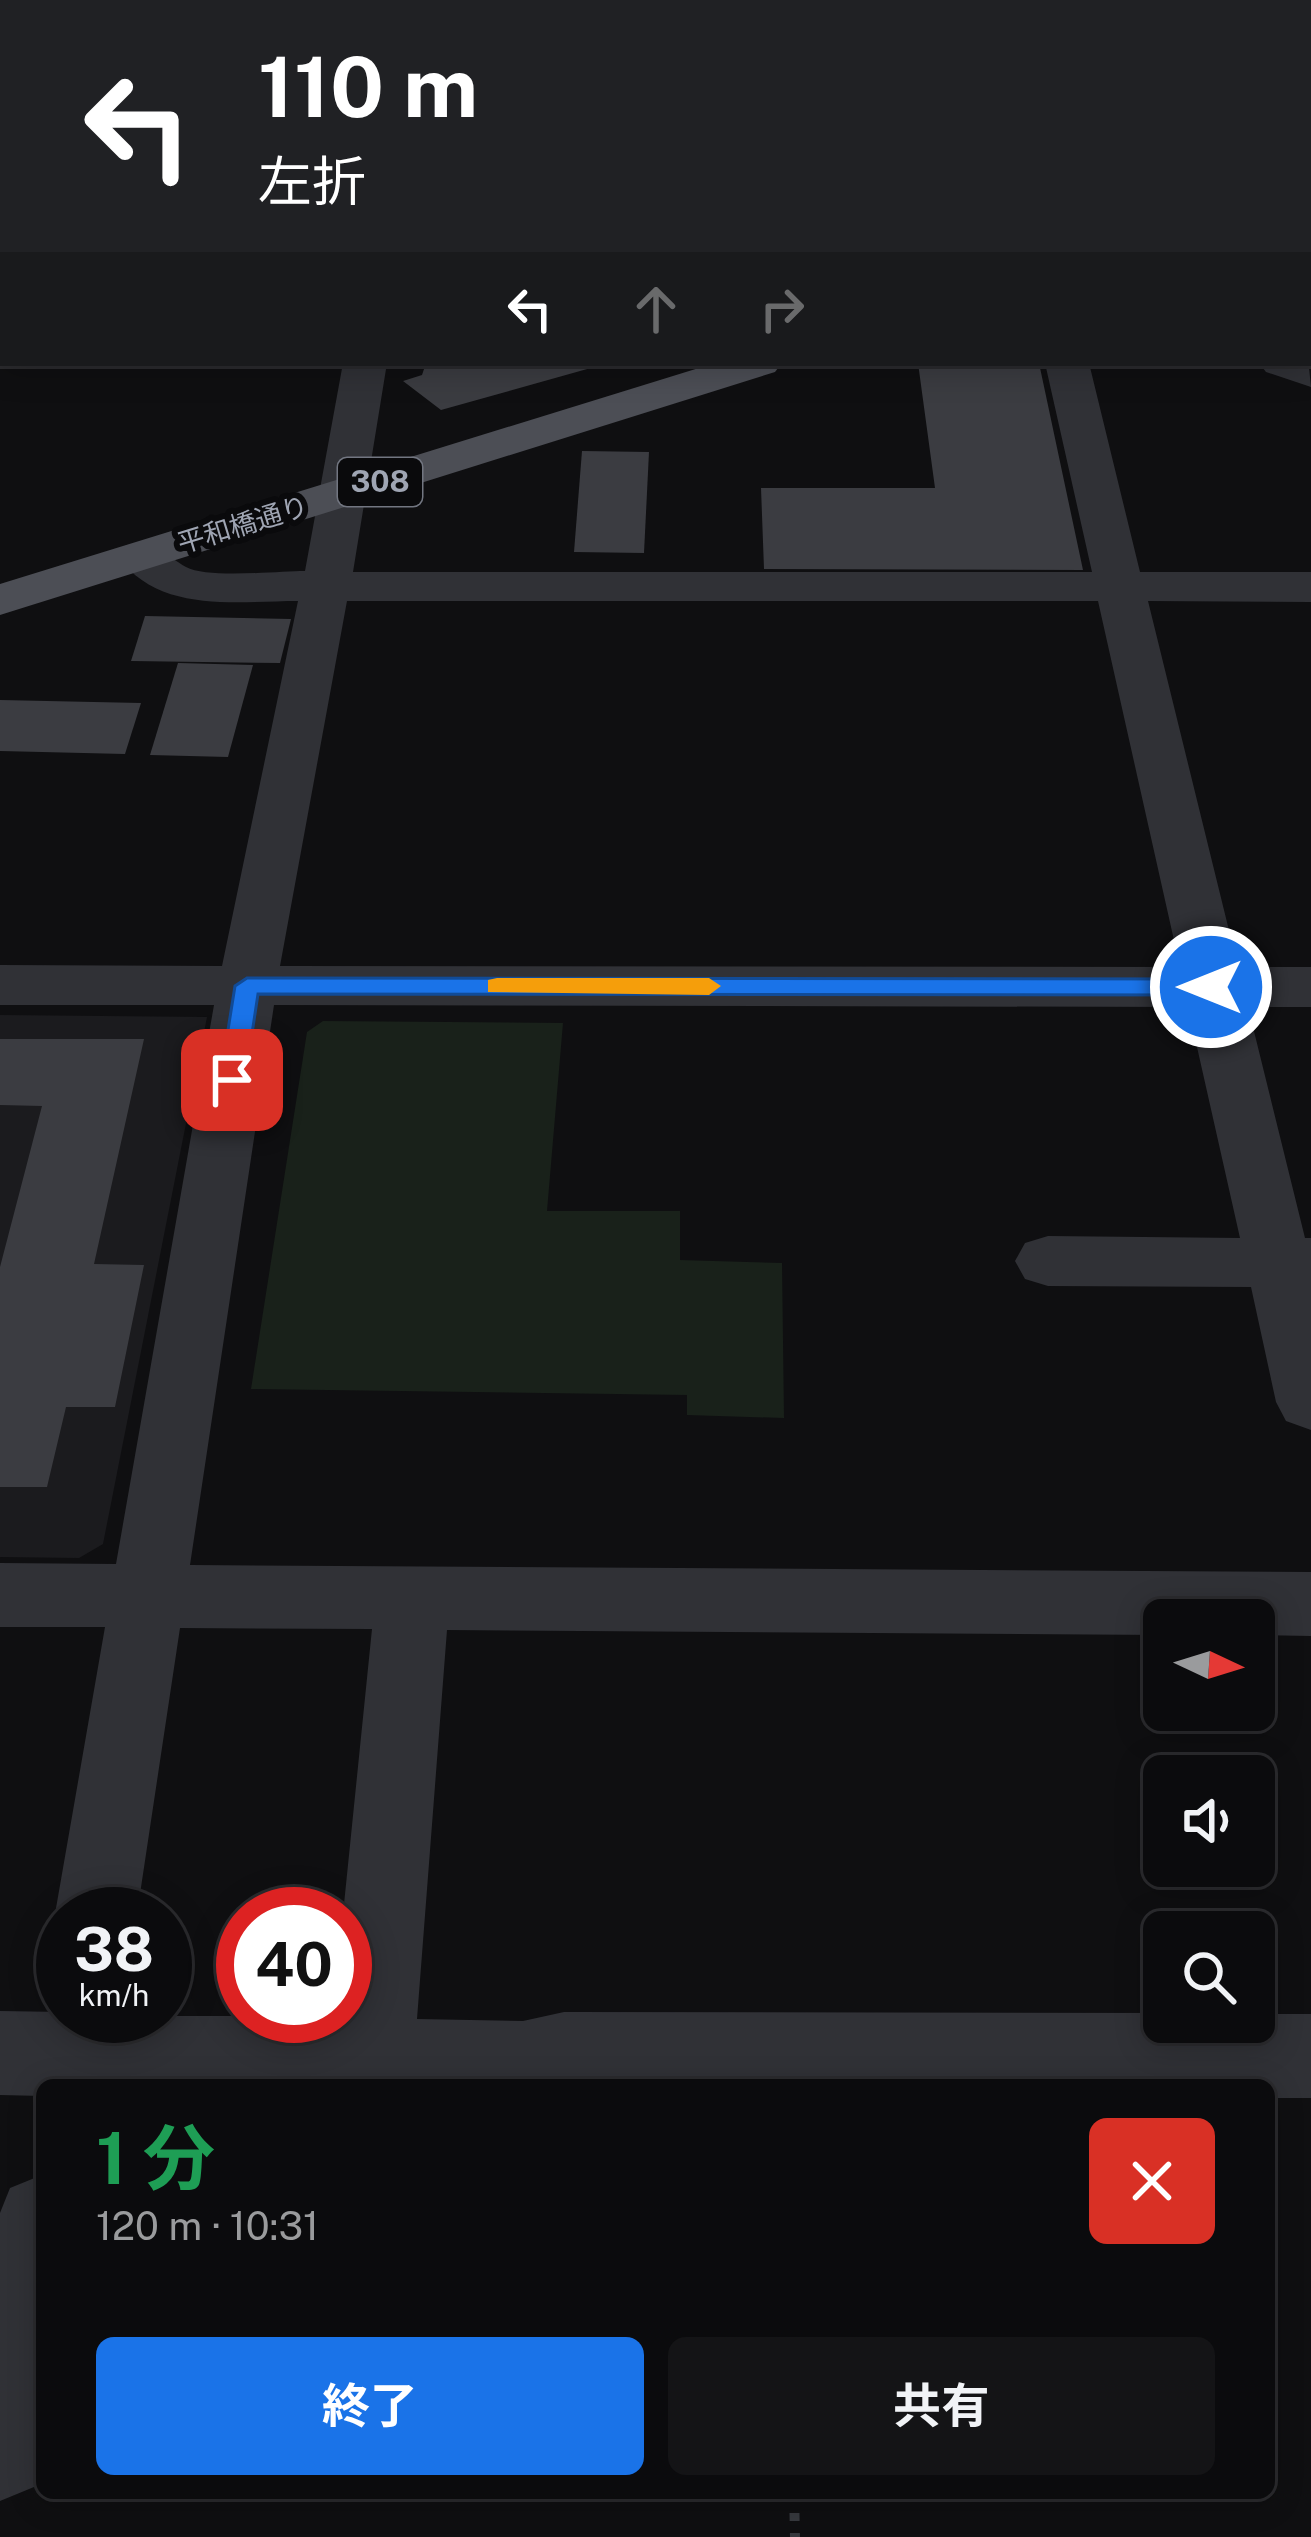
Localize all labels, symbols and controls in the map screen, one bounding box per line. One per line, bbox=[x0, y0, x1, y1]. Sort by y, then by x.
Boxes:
text: 110 m bbox=[258, 37, 478, 136]
icon: left bbox=[60, 48, 216, 204]
text: 左折 bbox=[258, 150, 366, 213]
icon: left bbox=[497, 276, 563, 342]
icon: ahead bbox=[623, 276, 689, 342]
icon: right bbox=[749, 276, 815, 342]
road number: 308 bbox=[338, 458, 422, 506]
street label: 平和橋通り bbox=[173, 489, 312, 559]
position arrow bbox=[1148, 924, 1274, 1050]
pin bbox=[181, 1029, 283, 1131]
icon: arrive bbox=[199, 1047, 265, 1113]
north arrow bbox=[1143, 1599, 1275, 1731]
map controls bbox=[1143, 1599, 1275, 2043]
button: sound bbox=[1143, 1755, 1275, 1887]
speed limit sign: 40 bbox=[216, 1887, 372, 2043]
button: search bbox=[1143, 1911, 1275, 2043]
text: 38 bbox=[74, 1914, 154, 1985]
text: km/h bbox=[79, 1977, 149, 2013]
text: 1 分 bbox=[96, 2116, 215, 2200]
button: close bbox=[1089, 2118, 1215, 2244]
text: 120 m · 10:31 bbox=[96, 2203, 319, 2249]
button: 終了 bbox=[96, 2337, 644, 2475]
button: 共有 bbox=[668, 2337, 1215, 2475]

